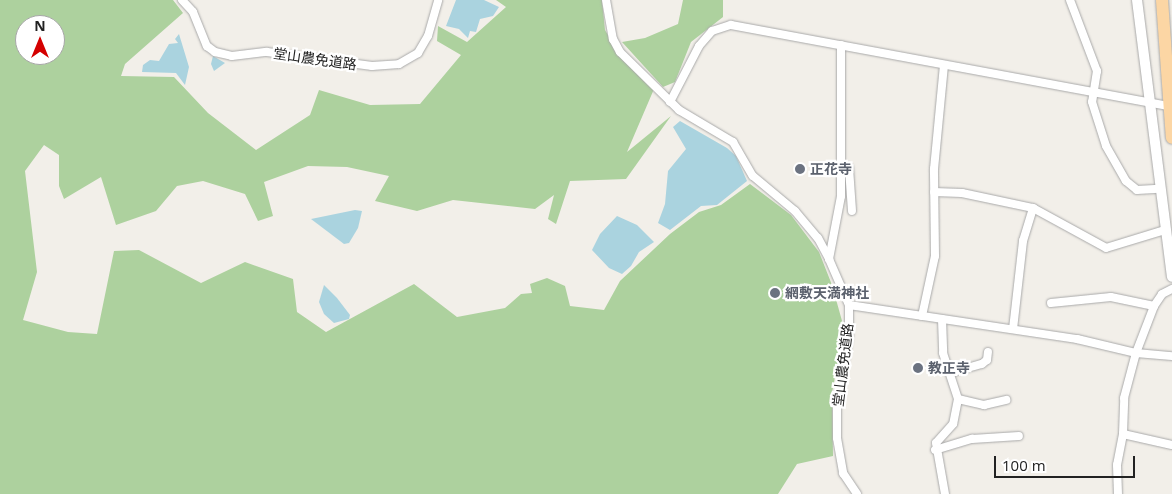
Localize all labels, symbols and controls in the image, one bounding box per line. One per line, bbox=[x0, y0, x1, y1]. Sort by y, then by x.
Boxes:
north arrow bbox=[15, 15, 65, 65]
text: N bbox=[34, 16, 46, 35]
street label: 堂山農免道路 bbox=[272, 45, 358, 73]
place label: 正花寺 bbox=[810, 161, 852, 177]
marker: 正花寺 bbox=[794, 163, 806, 175]
place label: 網敷天満神社 bbox=[785, 285, 869, 301]
marker: 網敷天満神社 bbox=[769, 287, 781, 299]
street label: 堂山農免道路 bbox=[830, 322, 856, 408]
place label: 教正寺 bbox=[928, 360, 970, 376]
marker: 教正寺 bbox=[912, 362, 924, 374]
scale bar bbox=[997, 446, 1138, 478]
text: 100 m bbox=[1002, 455, 1046, 475]

